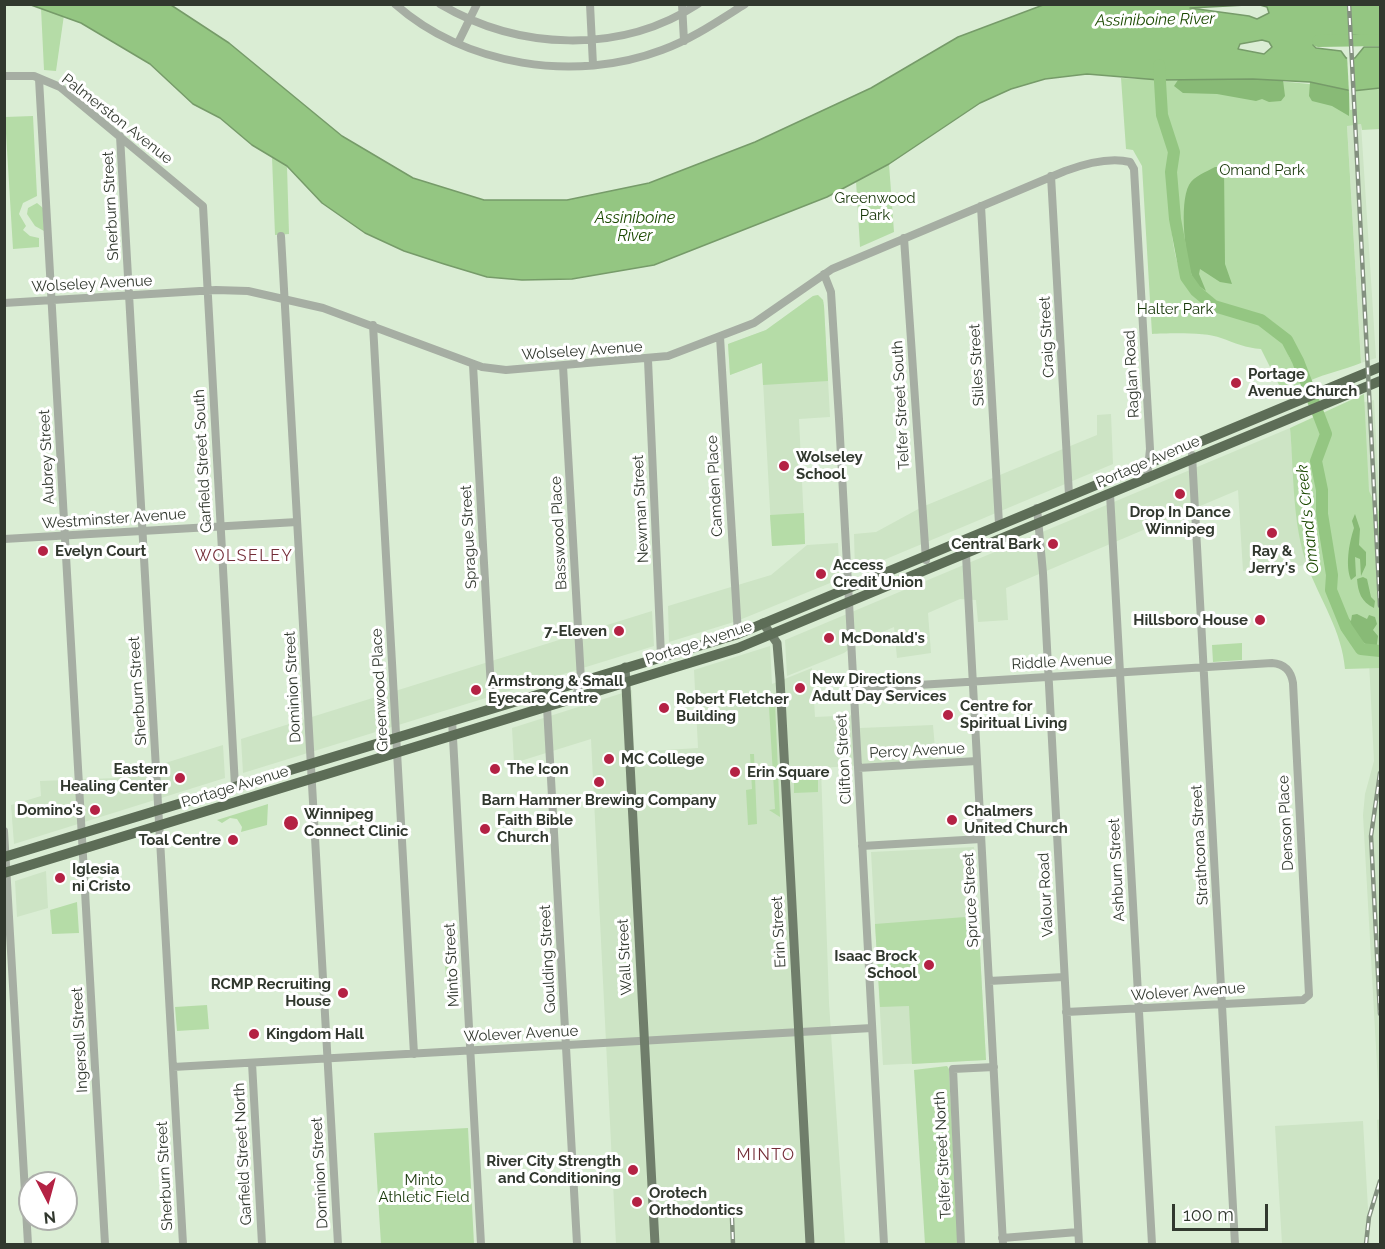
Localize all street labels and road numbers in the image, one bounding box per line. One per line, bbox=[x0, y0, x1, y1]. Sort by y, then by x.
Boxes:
street label: Palmerston Avenue bbox=[58, 70, 176, 168]
street label: Sherburn Street bbox=[99, 151, 123, 261]
street label: Wolseley Avenue bbox=[31, 272, 153, 296]
street label: Craig Street bbox=[1036, 296, 1058, 378]
street label: Stiles Street bbox=[966, 323, 988, 407]
street label: Raglan Road bbox=[1121, 330, 1143, 418]
street label: Wolseley Avenue bbox=[521, 338, 643, 364]
street label: Telfer Street South bbox=[889, 340, 913, 470]
street label: Garfield Street South bbox=[190, 389, 216, 533]
street label: Aubrey Street bbox=[36, 409, 58, 505]
street label: Portage Avenue bbox=[1093, 432, 1203, 492]
street label: Camden Place bbox=[703, 435, 727, 537]
street label: Newman Street bbox=[629, 454, 653, 564]
street label: Basswood Place bbox=[547, 476, 571, 590]
street label: Sprague Street bbox=[457, 485, 481, 589]
street label: Westminster Avenue bbox=[41, 505, 187, 533]
street label: Portage Avenue bbox=[643, 617, 755, 669]
street label: Greenwood Place bbox=[368, 628, 392, 752]
street label: Dominion Street bbox=[281, 631, 305, 743]
street label: Sherburn Street bbox=[125, 636, 151, 746]
street label: Riddle Avenue bbox=[1011, 650, 1113, 674]
street label: Clifton Street bbox=[833, 713, 855, 805]
street label: Percy Avenue bbox=[869, 740, 965, 762]
street label: Portage Avenue bbox=[179, 762, 291, 812]
street label: Denson Place bbox=[1275, 775, 1297, 871]
street label: Strathcona Street bbox=[1188, 784, 1212, 906]
street label: Ashburn Street bbox=[1105, 818, 1129, 922]
street label: Spruce Street bbox=[960, 852, 982, 948]
street label: Valour Road bbox=[1035, 852, 1057, 938]
street label: Erin Street bbox=[768, 896, 790, 968]
street label: Goulding Street bbox=[536, 904, 560, 1014]
street label: Wall Street bbox=[614, 918, 636, 996]
street label: Minto Street bbox=[441, 922, 463, 1008]
street label: Wolever Avenue bbox=[1130, 979, 1246, 1005]
street label: Ingersoll Street bbox=[68, 987, 92, 1093]
street label: Wolever Avenue bbox=[463, 1022, 579, 1046]
street label: Garfield Street North bbox=[230, 1082, 256, 1226]
street label: Telfer Street North bbox=[931, 1091, 955, 1219]
street label: Dominion Street bbox=[308, 1117, 332, 1229]
street label: Sherburn Street bbox=[153, 1121, 177, 1231]

